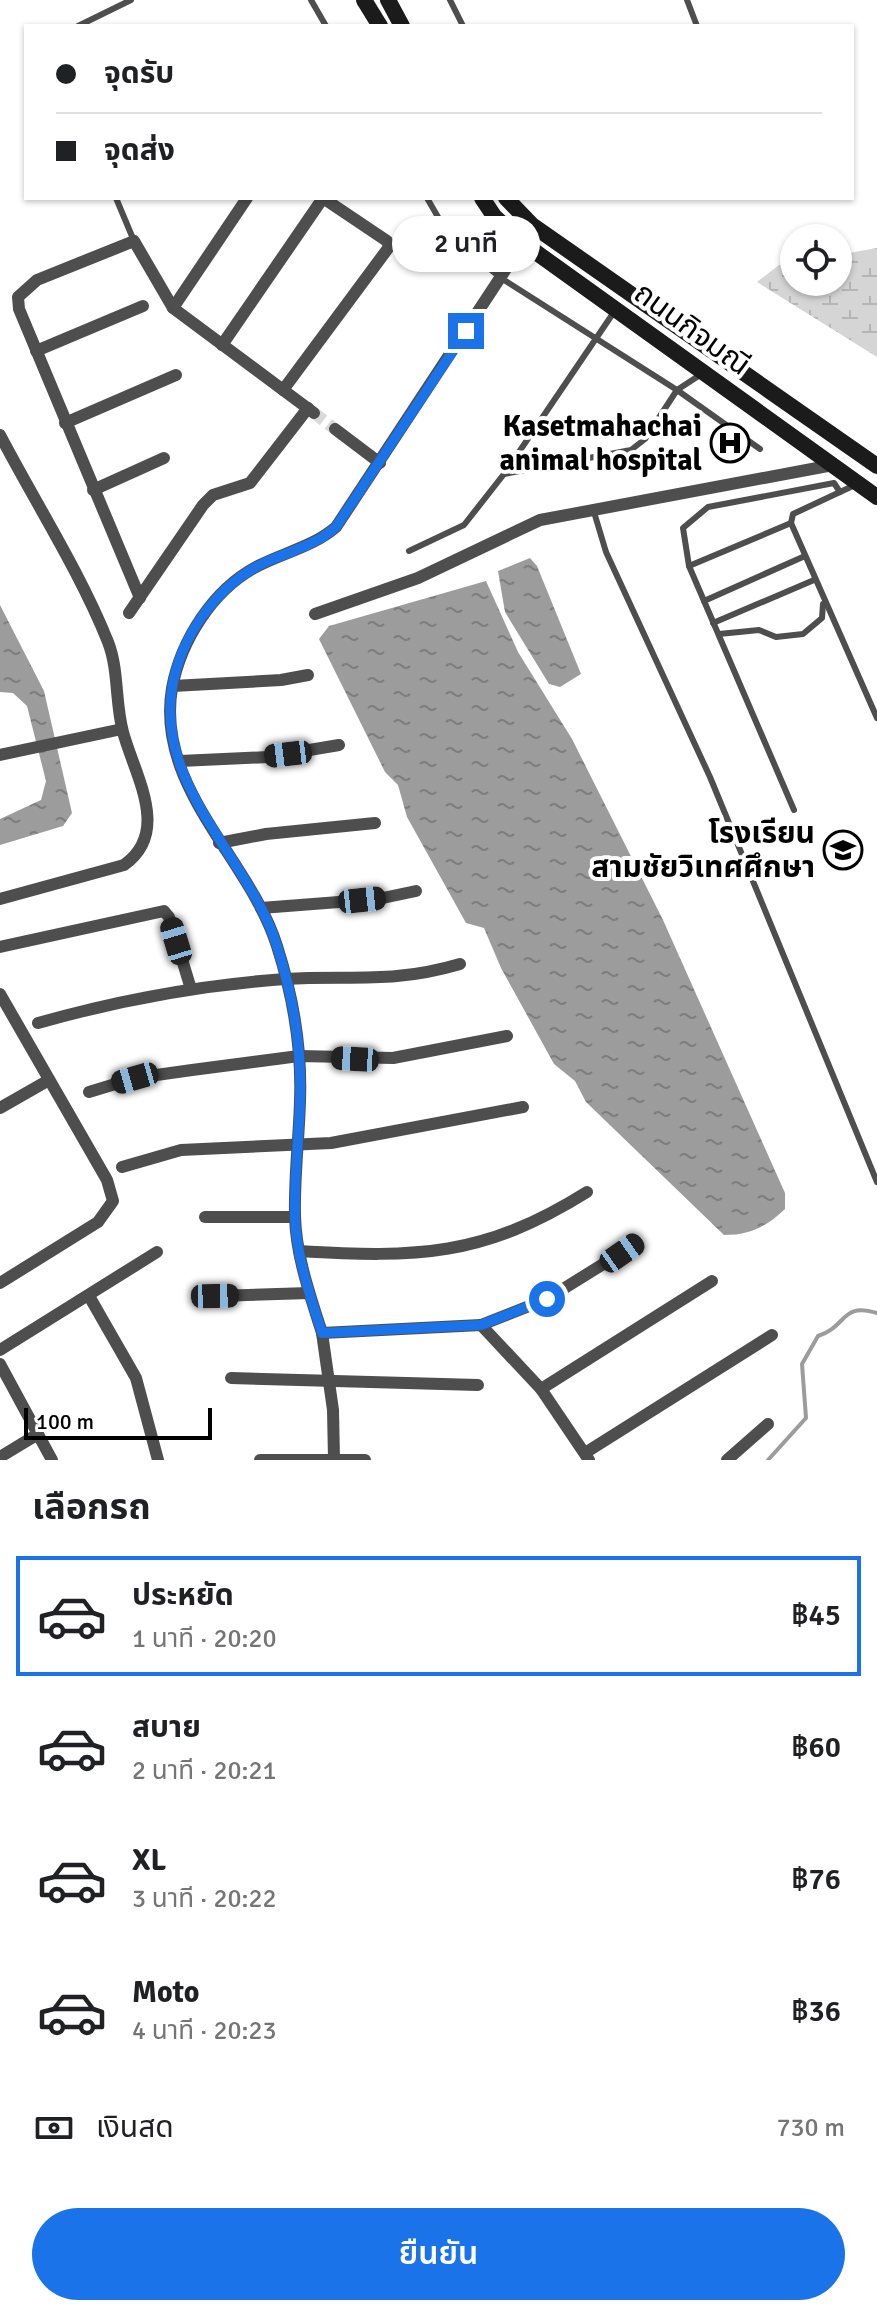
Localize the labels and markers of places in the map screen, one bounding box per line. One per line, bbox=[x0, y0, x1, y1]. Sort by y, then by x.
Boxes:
place label: Kasetmahachai animal hospital bbox=[499, 408, 702, 479]
hospital icon: Kasetmahachai animal hospital bbox=[709, 422, 751, 464]
place label: โรงเรียน สามชัยวิเทศศึกษา bbox=[591, 815, 815, 886]
school or university icon: โรงเรียน สามชัยวิเทศศึกษา bbox=[822, 829, 864, 871]

